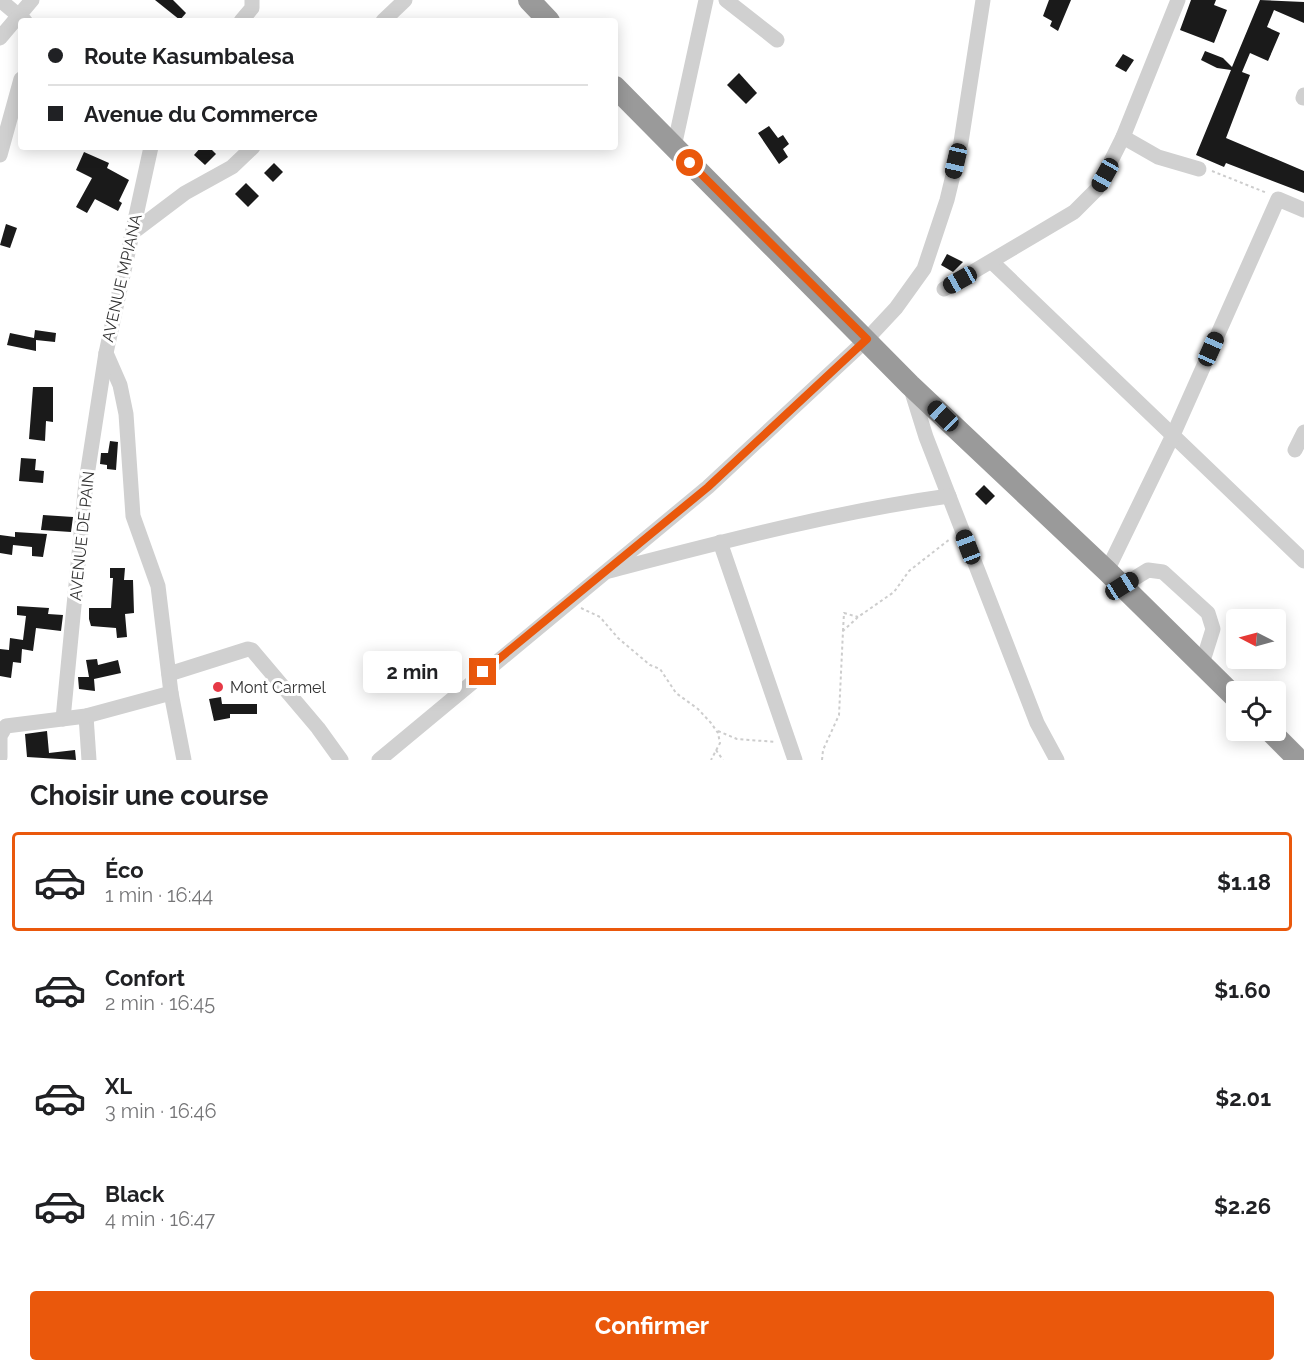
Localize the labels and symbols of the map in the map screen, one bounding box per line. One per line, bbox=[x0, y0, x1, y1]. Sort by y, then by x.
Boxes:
car bbox=[943, 141, 969, 181]
route start bbox=[676, 149, 703, 176]
car bbox=[1088, 155, 1122, 195]
street label: AVENUE MPIANA bbox=[98, 212, 146, 344]
car bbox=[940, 263, 980, 297]
car bbox=[1195, 329, 1227, 369]
car bbox=[924, 397, 962, 435]
street label: AVENUE DE PAIN bbox=[66, 470, 98, 602]
car bbox=[953, 527, 983, 567]
car bbox=[1102, 569, 1142, 603]
north arrow bbox=[1226, 609, 1286, 669]
callout: 2 min bbox=[363, 651, 462, 693]
route end bbox=[469, 658, 496, 685]
place label: Mont Carmel bbox=[230, 678, 327, 697]
marker: Mont Carmel bbox=[211, 680, 225, 694]

